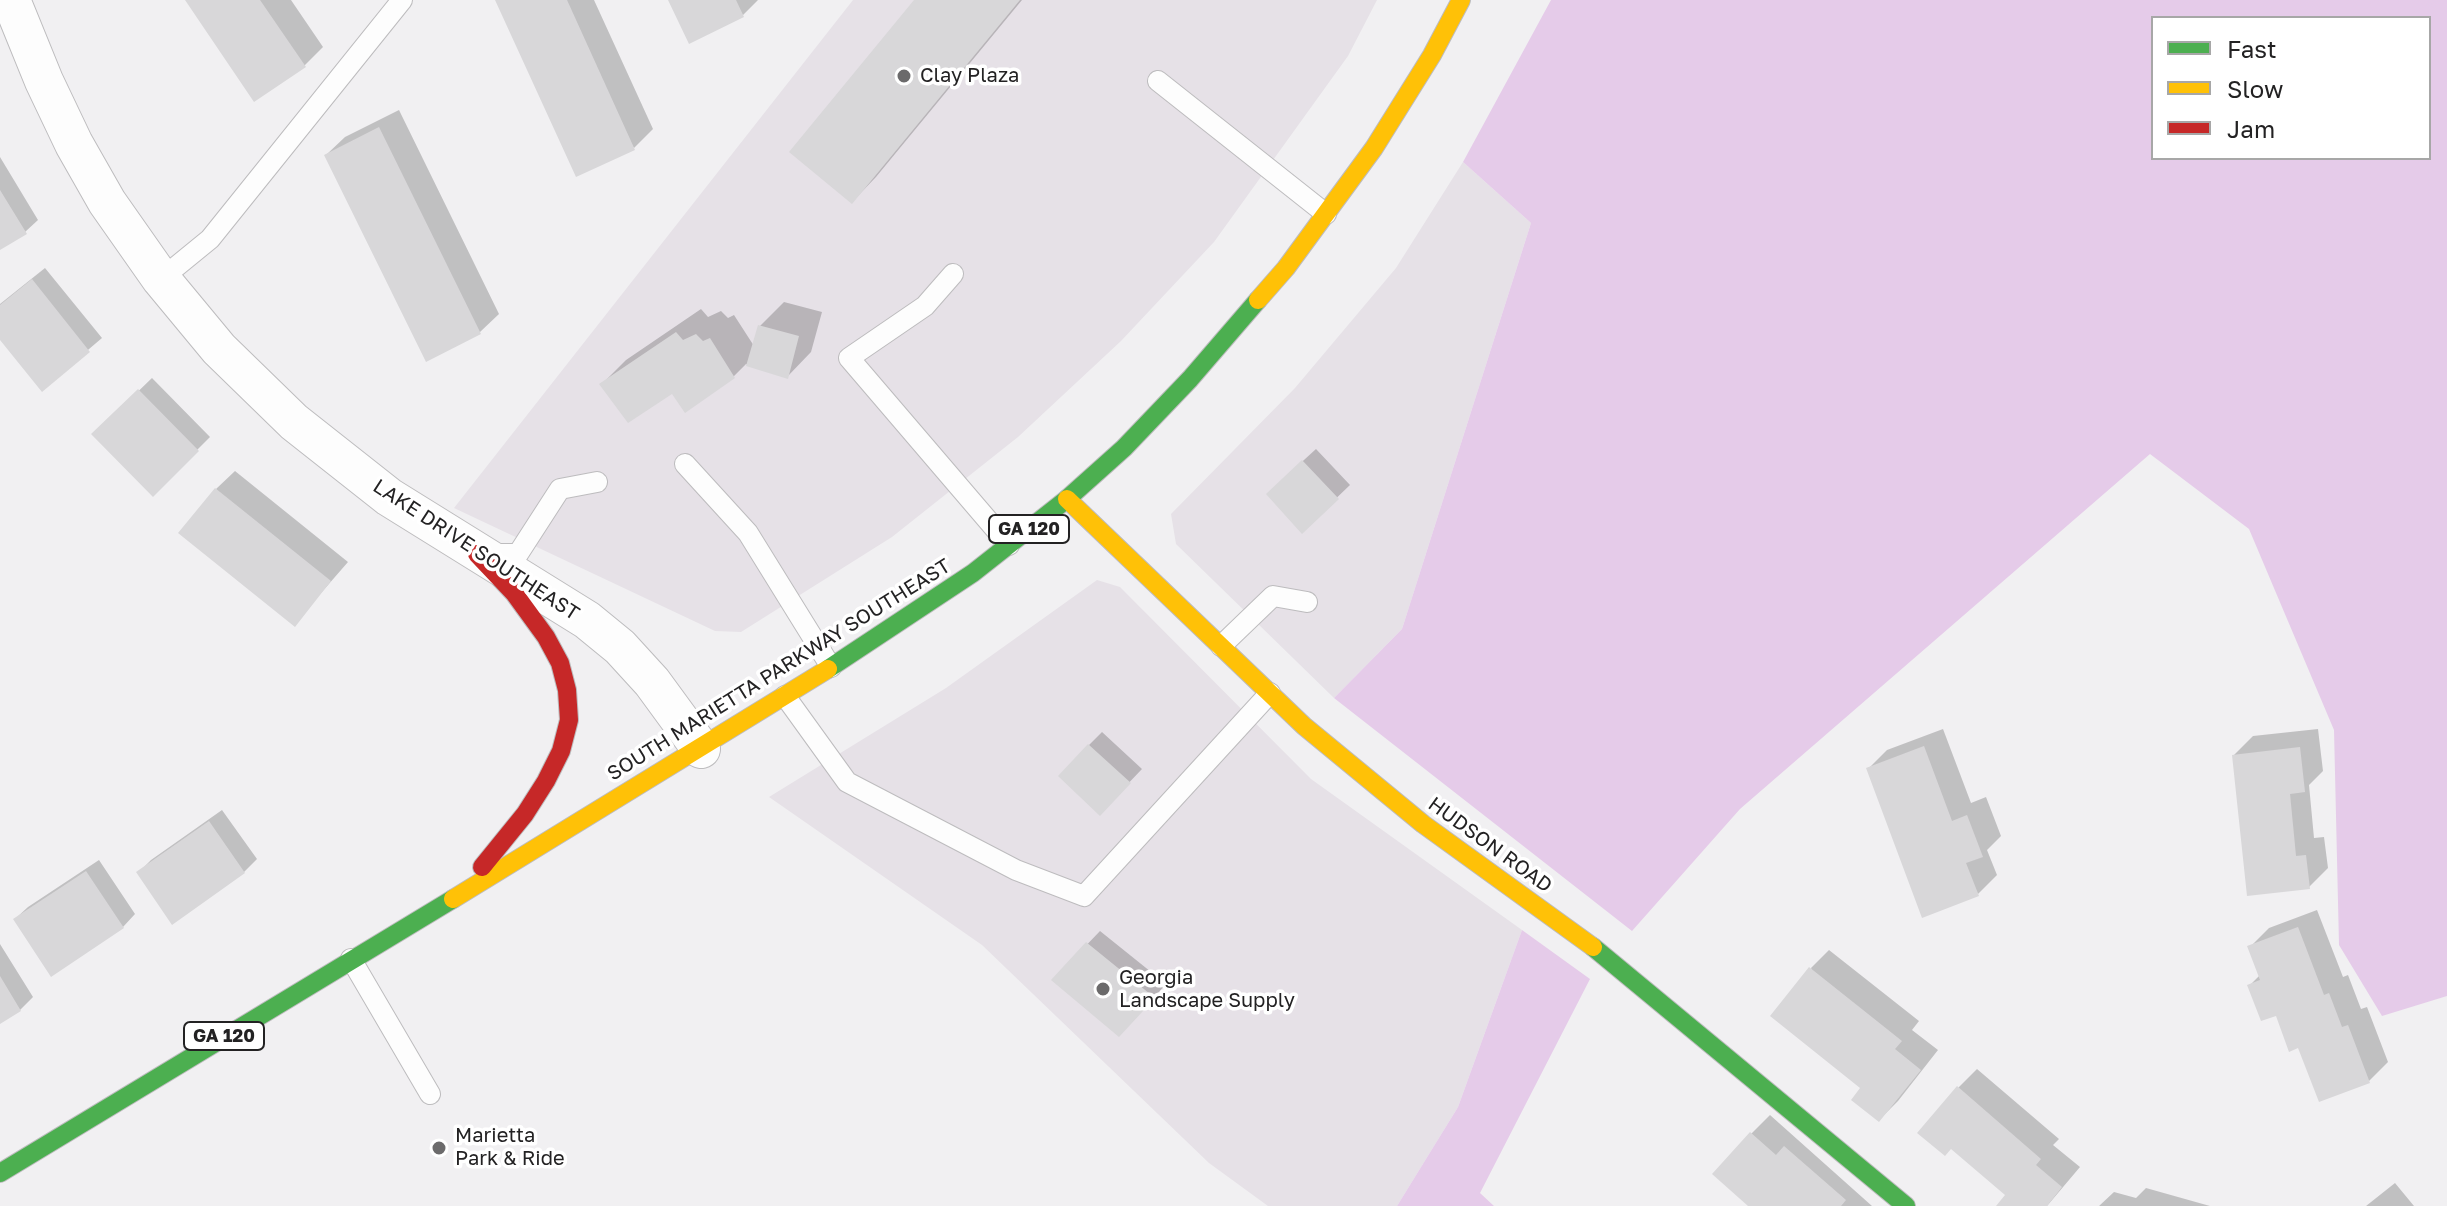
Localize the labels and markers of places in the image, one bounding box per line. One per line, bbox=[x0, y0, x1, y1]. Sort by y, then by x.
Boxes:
place label: Clay Plaza bbox=[920, 64, 1019, 88]
marker: Clay Plaza bbox=[895, 67, 913, 85]
place label: Georgia Landscape Supply bbox=[1119, 966, 1295, 1013]
marker: Georgia Landscape Supply bbox=[1094, 980, 1112, 998]
place label: Marietta Park & Ride bbox=[455, 1124, 565, 1171]
marker: Marietta Park & Ride bbox=[430, 1139, 448, 1157]

